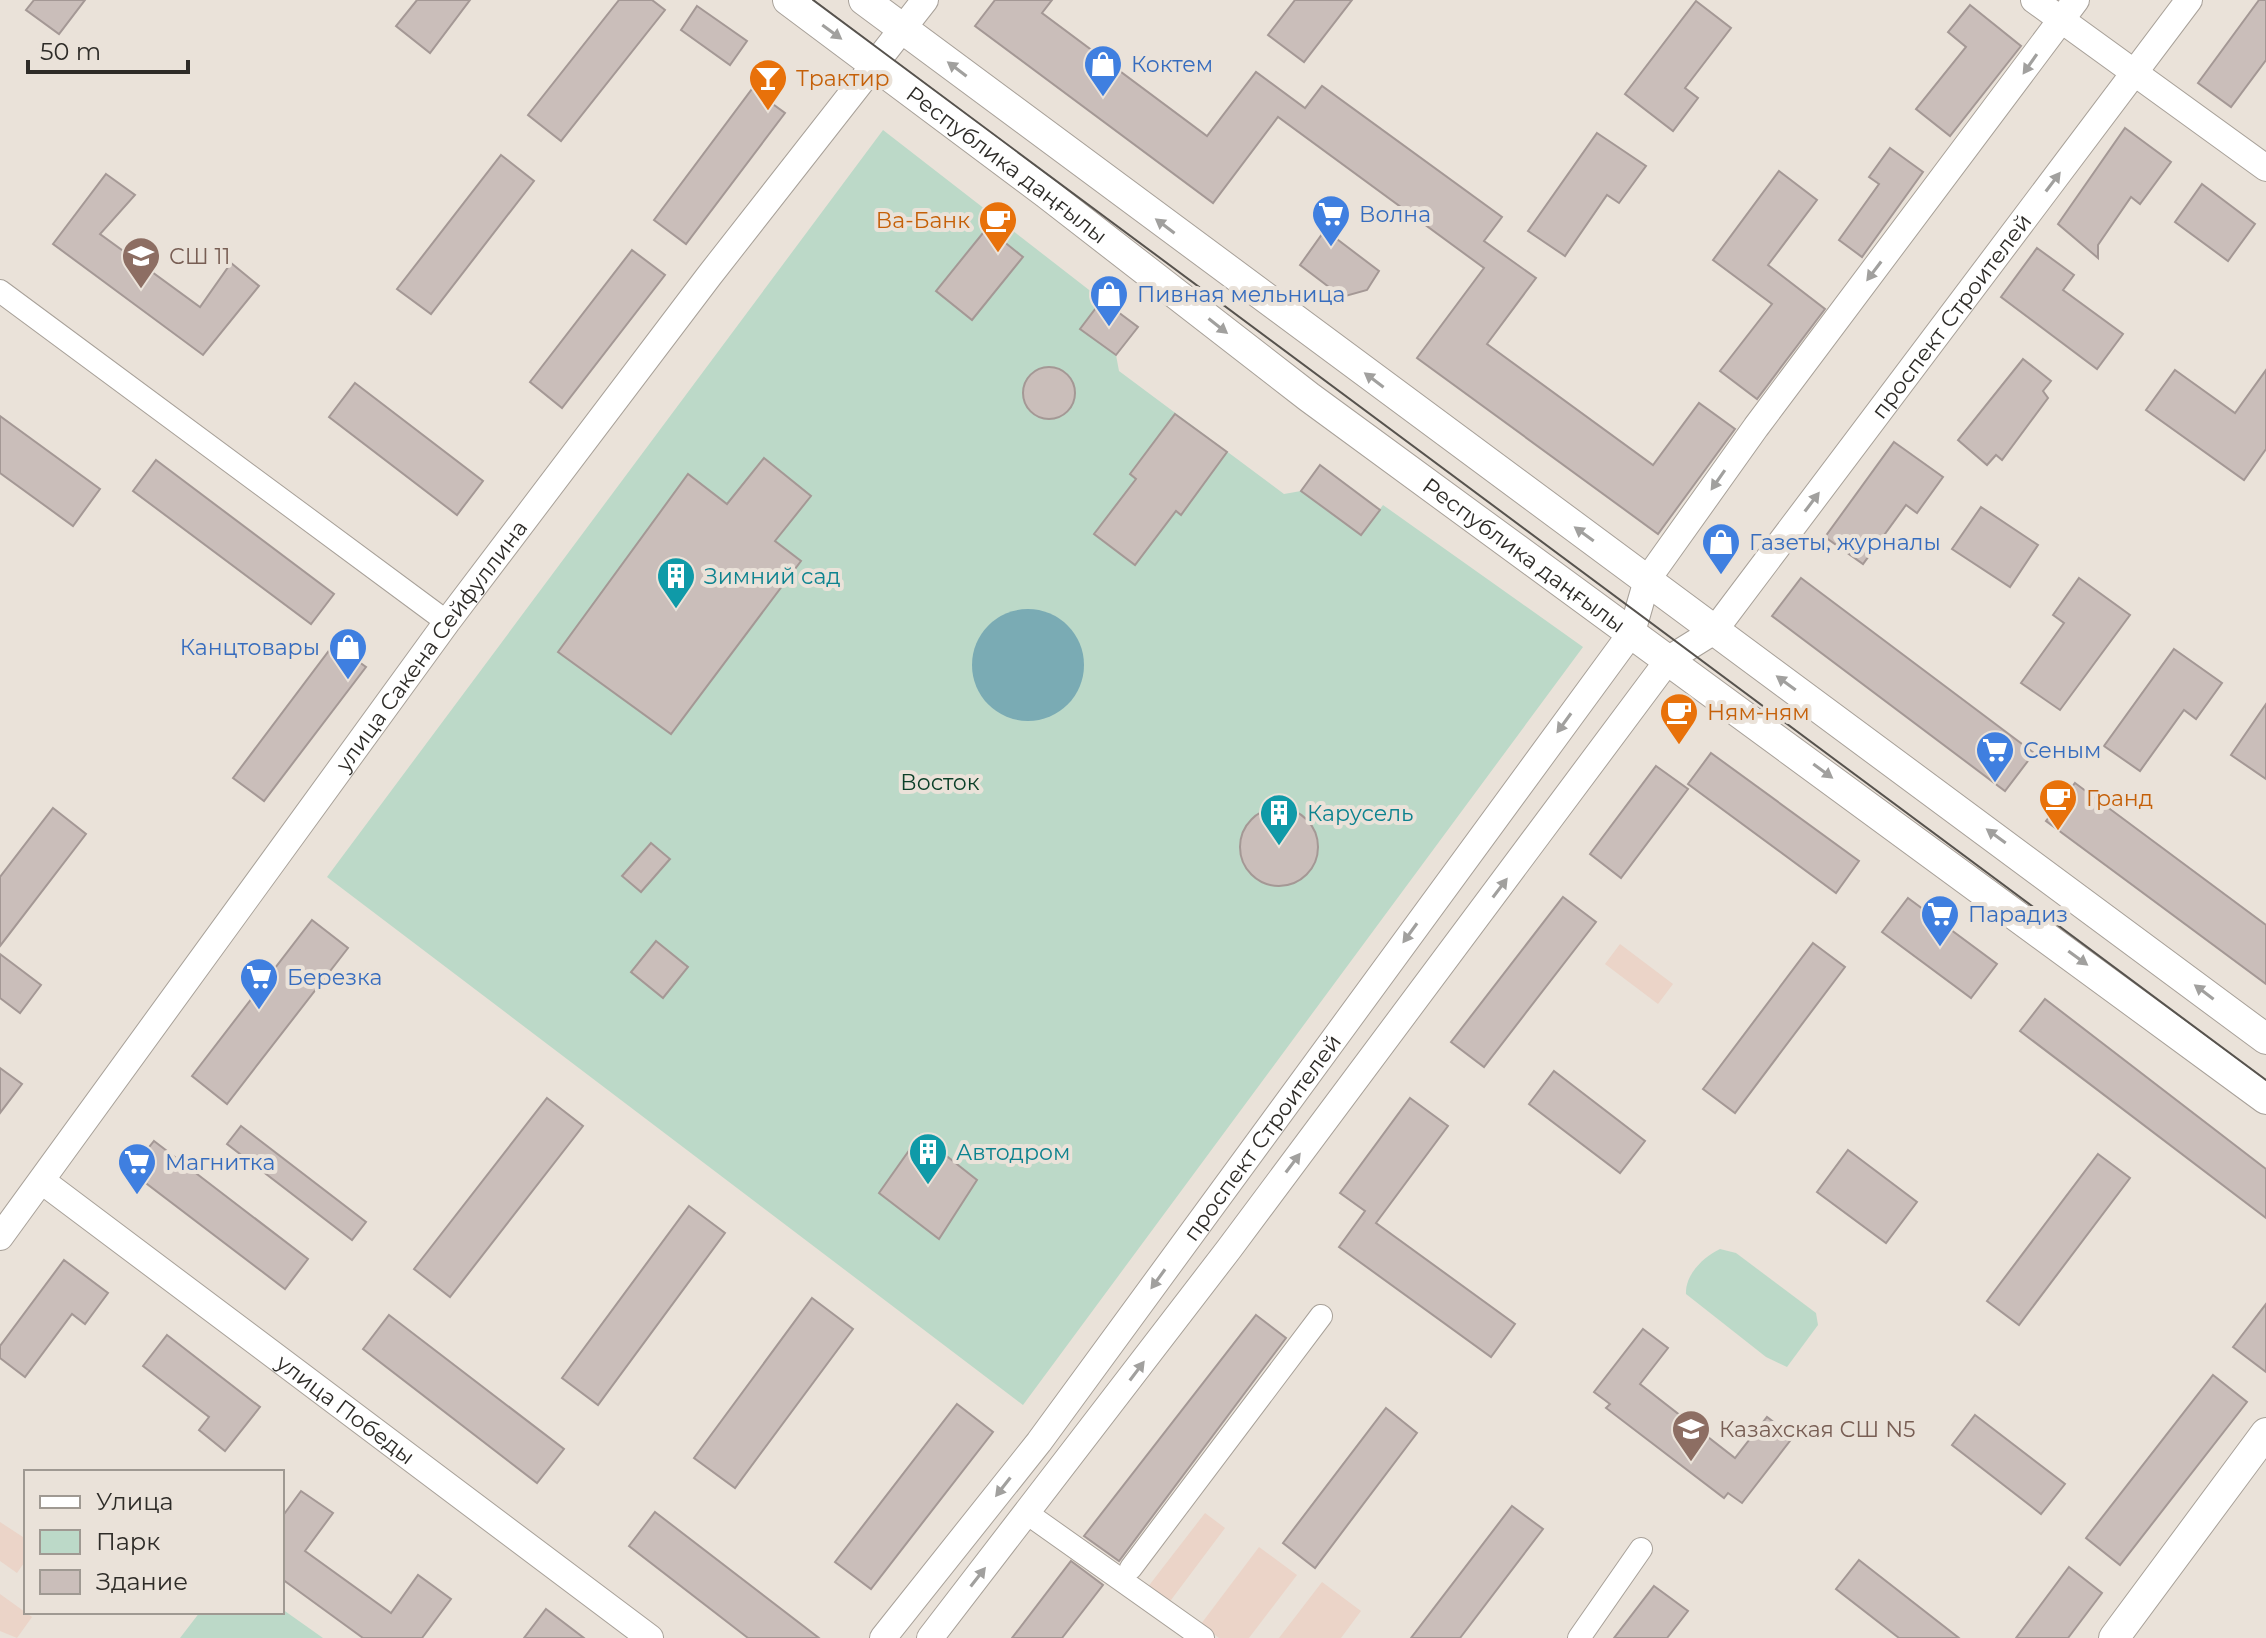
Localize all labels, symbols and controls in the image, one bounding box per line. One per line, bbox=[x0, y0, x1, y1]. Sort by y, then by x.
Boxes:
one-way arrow bbox=[821, 23, 842, 39]
scale bar bbox=[28, 24, 188, 74]
text: 50 m bbox=[40, 37, 101, 66]
shop icon: Коктем bbox=[1082, 43, 1124, 98]
place label: Коктем bbox=[1131, 51, 1213, 78]
one-way arrow bbox=[2023, 53, 2038, 74]
bar icon: Трактир bbox=[747, 57, 789, 112]
one-way arrow bbox=[947, 62, 968, 78]
place label: Трактир bbox=[796, 65, 890, 92]
street label: Республика даңғылы bbox=[901, 80, 1113, 249]
one-way arrow bbox=[2044, 172, 2060, 192]
supermarket icon: Волна bbox=[1310, 193, 1352, 248]
cafe icon: Ва-Банк bbox=[977, 199, 1019, 254]
place label: Волна bbox=[1359, 201, 1431, 228]
place label: Ва-Банк bbox=[876, 207, 970, 234]
street label: проспект Строителей bbox=[1865, 208, 2037, 424]
one-way arrow bbox=[1155, 218, 1175, 234]
school or university icon: СШ 11 bbox=[120, 235, 162, 290]
place label: СШ 11 bbox=[169, 243, 230, 270]
one-way arrow bbox=[1866, 261, 1882, 281]
shop icon: Пивная мельница bbox=[1088, 273, 1130, 328]
place label: Пивная мельница bbox=[1137, 281, 1345, 308]
one-way arrow bbox=[1208, 318, 1228, 334]
one-way arrow bbox=[1364, 373, 1384, 389]
one-way arrow bbox=[1711, 469, 1726, 490]
street label: Республика даңғылы bbox=[1418, 472, 1631, 638]
one-way arrow bbox=[1803, 491, 1819, 512]
street label: улица Сакена Сейфуллина bbox=[329, 515, 533, 777]
shop icon: Газеты, журналы bbox=[1700, 521, 1742, 576]
one-way arrow bbox=[1573, 526, 1595, 542]
place label: Газеты, журналы bbox=[1749, 529, 1941, 556]
building icon: Зимний сад bbox=[655, 555, 697, 610]
place label: Зимний сад bbox=[704, 563, 841, 590]
shop icon: Канцтовары bbox=[327, 626, 369, 681]
place label: Канцтовары bbox=[180, 634, 320, 661]
one-way arrow bbox=[1775, 676, 1796, 691]
cafe icon: Ням-ням bbox=[1658, 691, 1700, 746]
place label: Ням-ням bbox=[1707, 699, 1810, 726]
one-way arrow bbox=[1557, 713, 1572, 734]
supermarket icon: Сеным bbox=[1974, 729, 2016, 784]
place label: Сеным bbox=[2023, 737, 2101, 764]
one-way arrow bbox=[1812, 763, 1834, 779]
park label: Восток bbox=[900, 769, 980, 796]
cafe icon: Гранд bbox=[2037, 777, 2079, 832]
place label: Гранд bbox=[2086, 785, 2153, 812]
building icon: Карусель bbox=[1258, 792, 1300, 847]
place label: Карусель bbox=[1307, 800, 1413, 827]
one-way arrow bbox=[1985, 829, 2006, 845]
one-way arrow bbox=[1491, 878, 1507, 898]
supermarket icon: Парадиз bbox=[1919, 893, 1961, 948]
place label: Парадиз bbox=[1968, 901, 2068, 928]
one-way arrow bbox=[1403, 923, 1419, 944]
one-way arrow bbox=[2068, 949, 2088, 965]
supermarket icon: Березка bbox=[238, 956, 280, 1011]
place label: Березка bbox=[287, 964, 382, 991]
one-way arrow bbox=[2194, 985, 2214, 1001]
street label: проспект Строителей bbox=[1177, 1029, 1347, 1246]
building icon: Автодром bbox=[907, 1131, 949, 1186]
place label: Автодром bbox=[956, 1139, 1070, 1166]
supermarket icon: Магнитка bbox=[116, 1141, 158, 1196]
place label: Магнитка bbox=[165, 1149, 275, 1176]
one-way arrow bbox=[1285, 1153, 1301, 1173]
one-way arrow bbox=[1150, 1268, 1166, 1290]
street label: улица Победы bbox=[270, 1348, 420, 1470]
one-way arrow bbox=[1128, 1360, 1144, 1381]
school or university icon: Казахская СШ N5 bbox=[1670, 1408, 1712, 1463]
place label: Казахская СШ N5 bbox=[1719, 1416, 1915, 1443]
legend bbox=[24, 1470, 284, 1614]
one-way arrow bbox=[995, 1477, 1011, 1497]
text: Улица bbox=[96, 1487, 174, 1516]
text: Парк bbox=[96, 1527, 160, 1556]
text: Здание bbox=[96, 1567, 188, 1596]
one-way arrow bbox=[970, 1567, 986, 1587]

